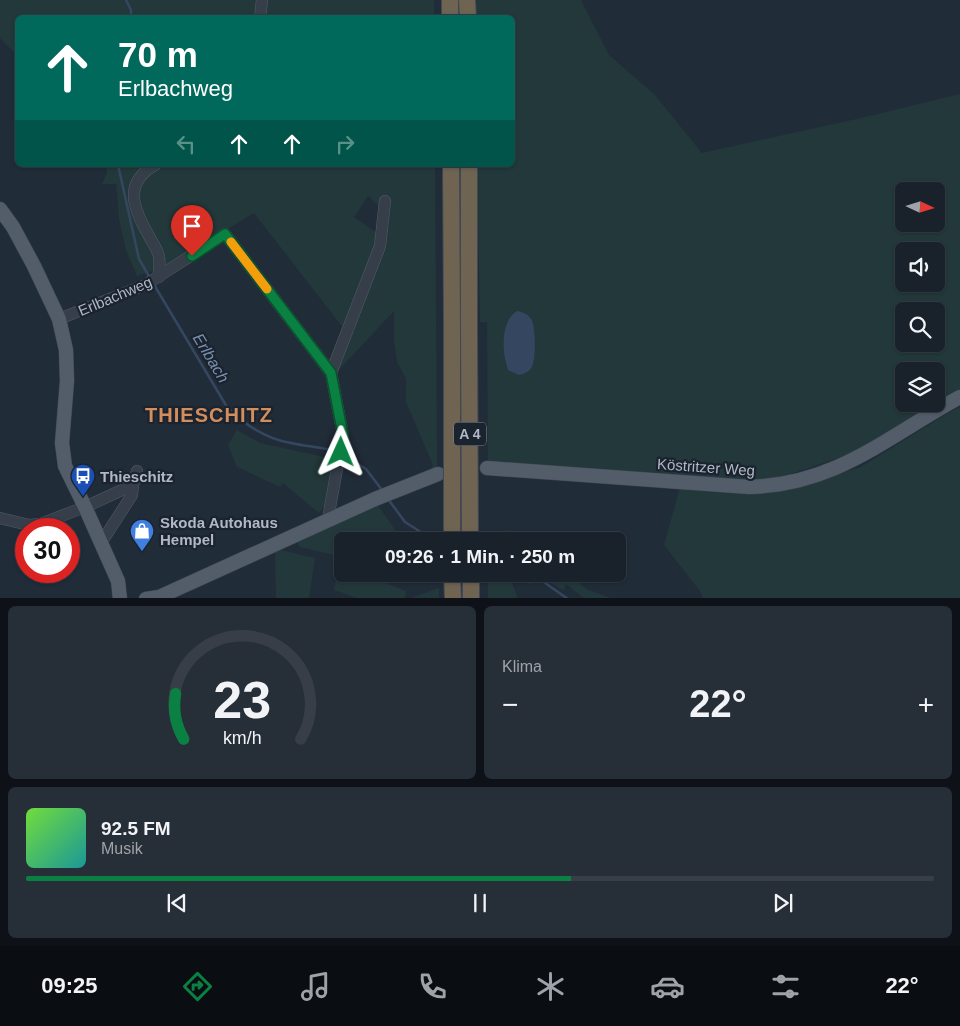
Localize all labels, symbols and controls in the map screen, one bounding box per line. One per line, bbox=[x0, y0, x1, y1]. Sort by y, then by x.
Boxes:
icon: ahead bbox=[35, 35, 100, 100]
text: 70 m bbox=[118, 35, 198, 74]
text: Erlbachweg bbox=[118, 76, 233, 101]
icon: left bbox=[172, 130, 200, 158]
icon: ahead bbox=[225, 130, 253, 158]
icon: ahead bbox=[278, 130, 306, 158]
icon: right bbox=[331, 130, 359, 158]
north arrow bbox=[895, 182, 945, 232]
map controls bbox=[895, 182, 945, 412]
pin bbox=[171, 205, 213, 256]
icon: arrive bbox=[178, 212, 206, 240]
button: sound bbox=[895, 242, 945, 292]
street label: Erlbachweg bbox=[76, 273, 154, 319]
button: search bbox=[895, 302, 945, 352]
water label: Erlbach bbox=[190, 330, 232, 386]
button: layers bbox=[895, 362, 945, 412]
district label: THIESCHITZ bbox=[145, 404, 273, 426]
road number: A 4 bbox=[454, 422, 486, 446]
position arrow bbox=[314, 425, 366, 477]
street label: Köstritzer Weg bbox=[656, 455, 756, 479]
bus stop icon: Thieschitz bbox=[70, 463, 96, 497]
place label: Thieschitz bbox=[100, 468, 173, 485]
place label: Skoda Autohaus Hempel bbox=[160, 514, 278, 548]
speed limit sign: 30 bbox=[15, 518, 80, 583]
shop icon: Skoda Autohaus Hempel bbox=[129, 518, 155, 552]
text: 09:26 · 1 Min. · 250 m bbox=[385, 546, 575, 567]
text: Klima bbox=[502, 658, 542, 675]
text: 23 bbox=[213, 671, 271, 729]
text: 22° bbox=[689, 683, 747, 725]
text: − bbox=[502, 689, 518, 720]
text: + bbox=[918, 689, 934, 720]
text: km/h bbox=[223, 728, 261, 748]
text: 92.5 FM bbox=[101, 818, 171, 839]
text: Musik bbox=[101, 840, 143, 857]
icon: previous bbox=[163, 889, 191, 917]
icon: pause bbox=[466, 889, 494, 917]
icon: next bbox=[769, 889, 797, 917]
icon: directions bbox=[180, 969, 215, 1004]
icon: music bbox=[298, 969, 333, 1004]
icon: phone bbox=[415, 969, 450, 1004]
icon: climate bbox=[533, 969, 568, 1004]
icon: car bbox=[650, 969, 685, 1004]
icon: filters bbox=[768, 969, 803, 1004]
text: 09:25 bbox=[41, 973, 98, 998]
text: 22° bbox=[885, 973, 919, 998]

